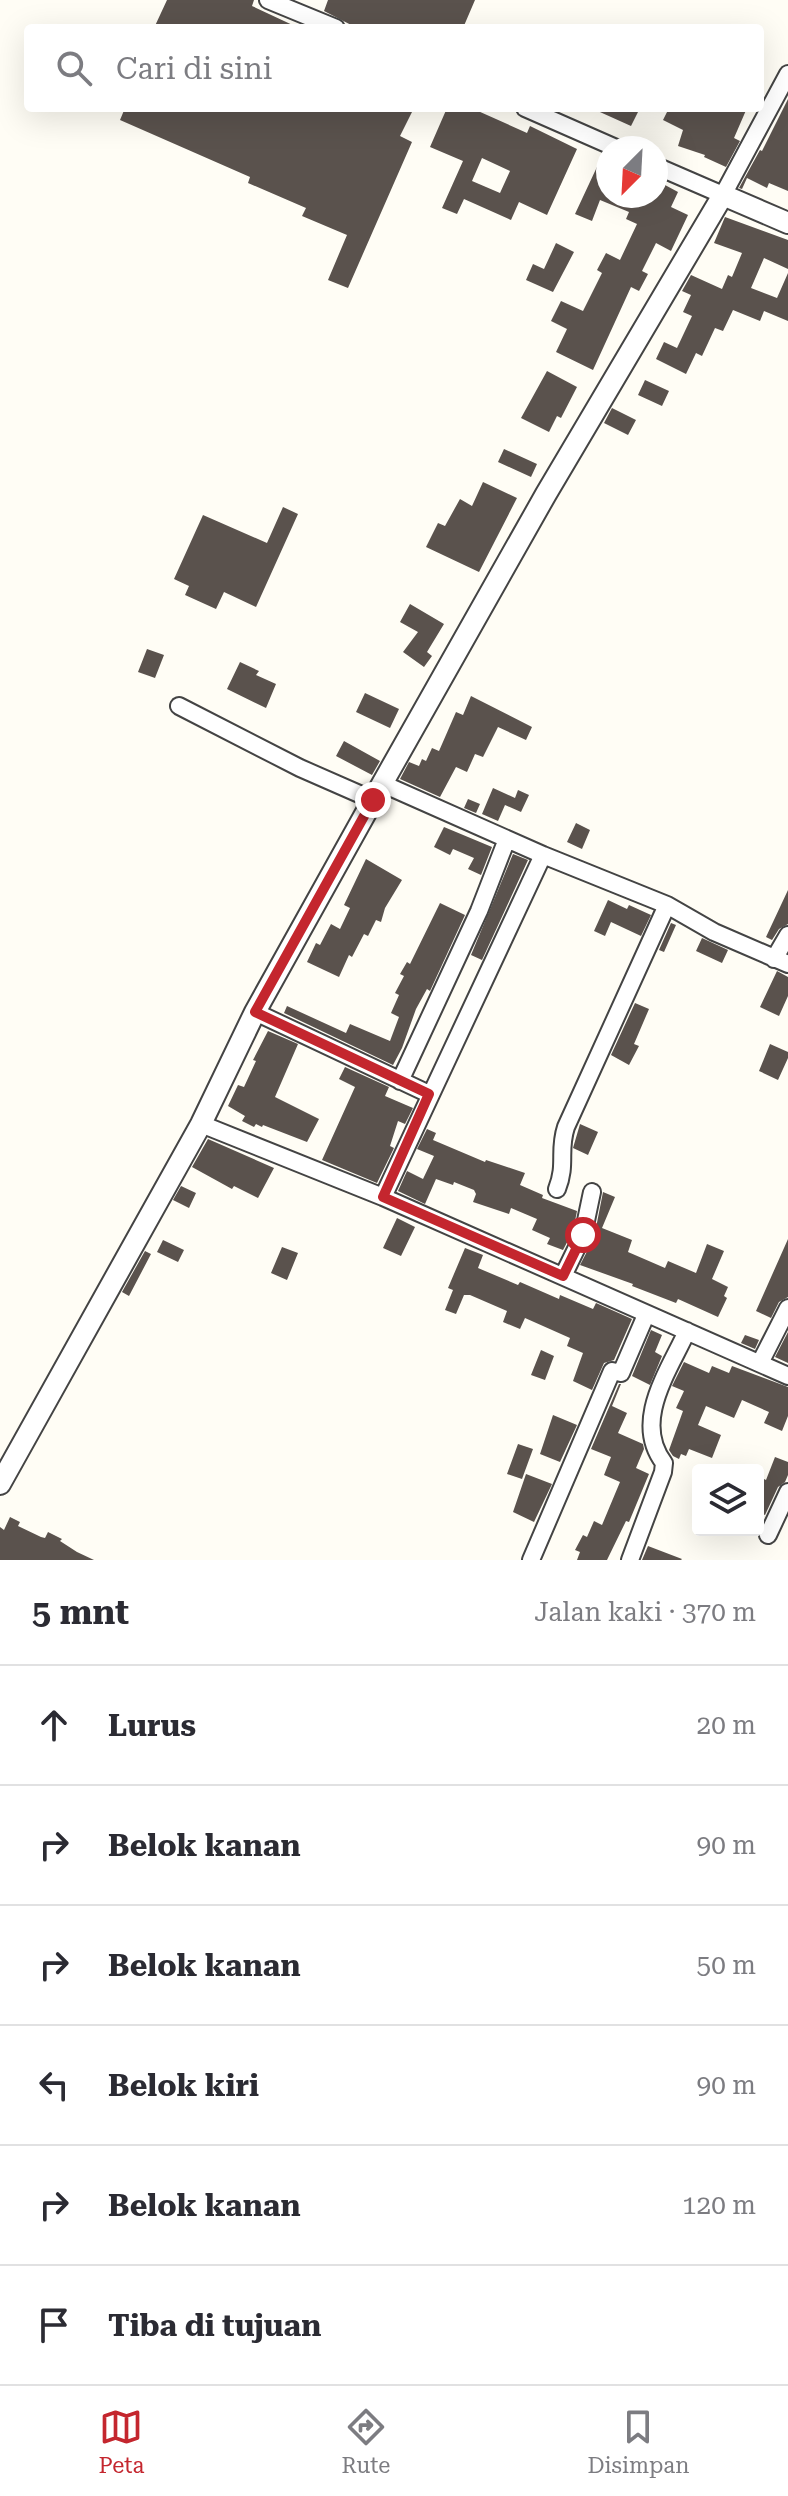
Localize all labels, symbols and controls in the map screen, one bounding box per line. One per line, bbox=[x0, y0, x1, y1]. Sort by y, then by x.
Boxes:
search box bbox=[24, 24, 764, 112]
icon: search bbox=[52, 46, 96, 90]
text: Cari di sini bbox=[116, 51, 272, 86]
north arrow bbox=[596, 136, 668, 208]
route end bbox=[355, 782, 391, 818]
route start bbox=[565, 1217, 601, 1253]
map controls bbox=[692, 1464, 764, 1536]
button: layers bbox=[692, 1464, 764, 1536]
text: 5 mnt bbox=[32, 1592, 129, 1632]
text: Jalan kaki · 370 m bbox=[534, 1597, 756, 1627]
icon: ahead bbox=[32, 1703, 76, 1747]
text: Lurus bbox=[108, 1708, 196, 1743]
text: 20 m bbox=[697, 1710, 756, 1740]
icon: right bbox=[32, 1823, 76, 1867]
text: Belok kanan bbox=[108, 1828, 301, 1863]
text: 90 m bbox=[697, 1830, 756, 1860]
icon: right bbox=[32, 1943, 76, 1987]
text: Belok kanan bbox=[108, 1948, 301, 1983]
text: 50 m bbox=[697, 1950, 756, 1980]
icon: left bbox=[32, 2063, 76, 2107]
text: Belok kiri bbox=[108, 2068, 259, 2103]
text: 90 m bbox=[697, 2070, 756, 2100]
icon: right bbox=[32, 2183, 76, 2227]
text: Belok kanan bbox=[108, 2188, 301, 2223]
text: 120 m bbox=[682, 2190, 756, 2220]
icon: arrive bbox=[32, 2303, 76, 2347]
text: Tiba di tujuan bbox=[108, 2308, 321, 2343]
tab: Peta bbox=[99, 2405, 144, 2478]
tab: Rute bbox=[342, 2405, 390, 2478]
tab: Disimpan bbox=[587, 2405, 689, 2478]

